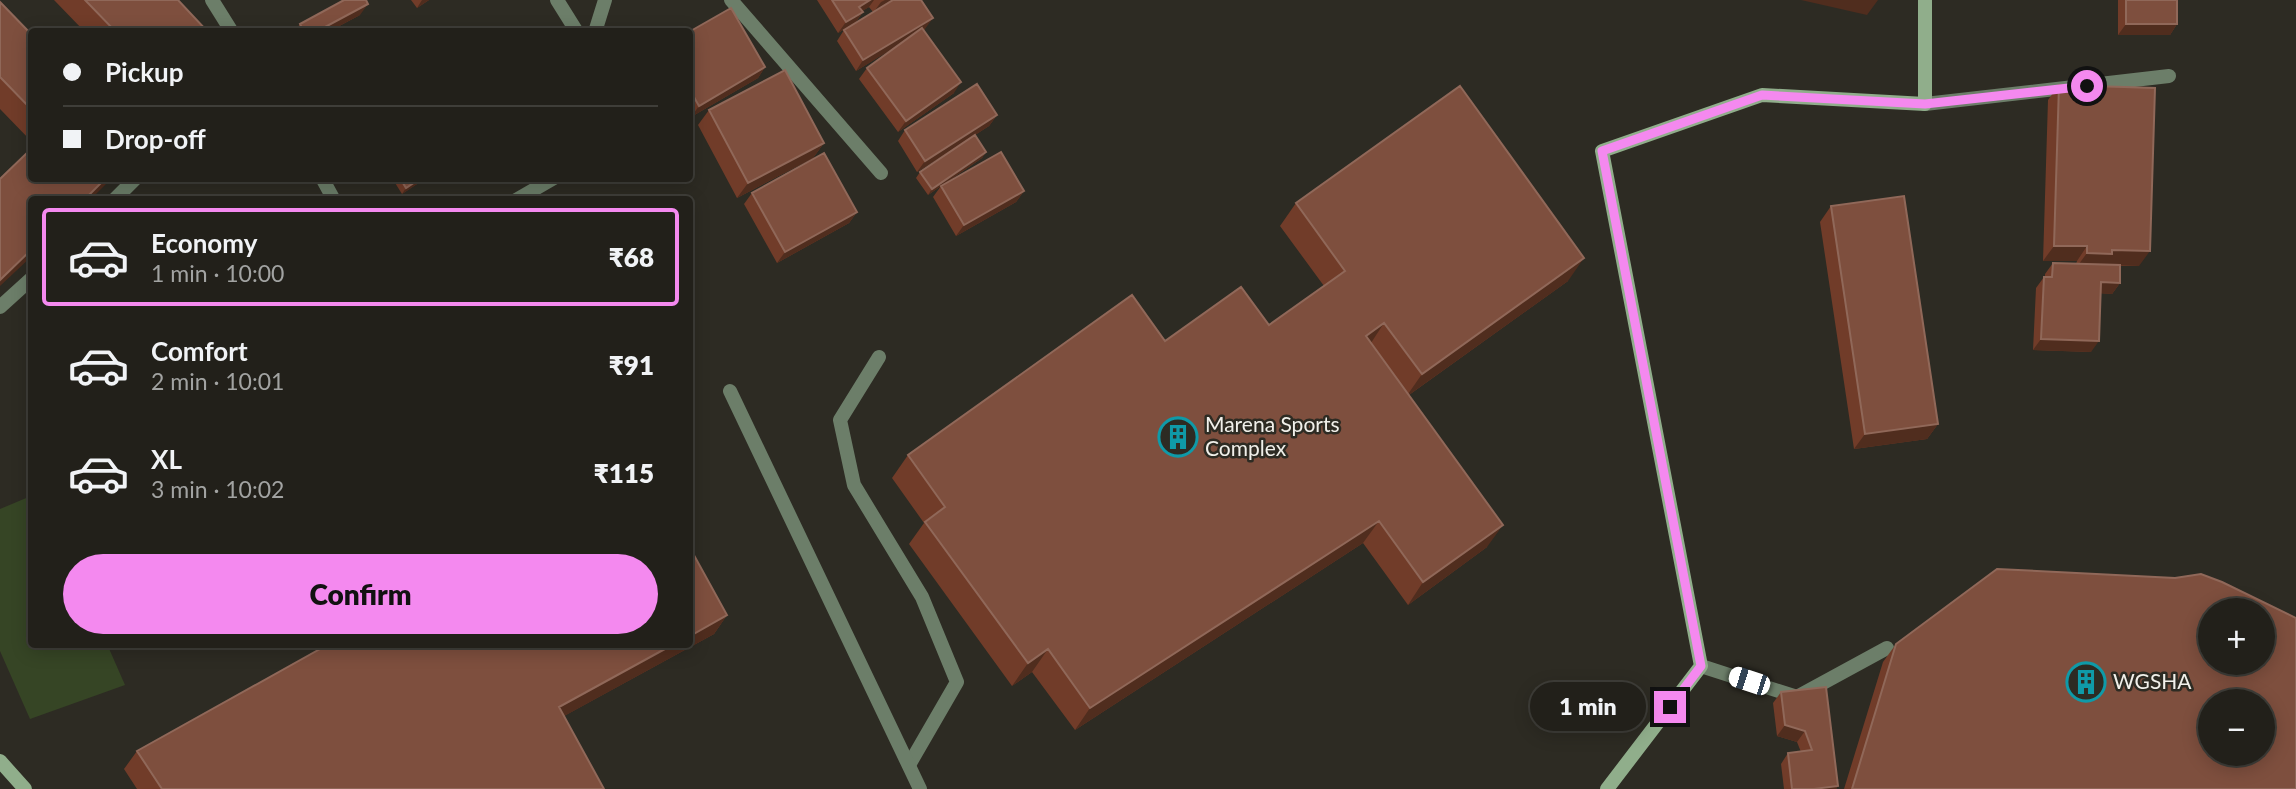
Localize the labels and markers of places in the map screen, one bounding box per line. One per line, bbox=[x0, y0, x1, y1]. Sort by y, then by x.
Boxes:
place label: Marena Sports Complex bbox=[1205, 411, 1340, 460]
building icon: Marena Sports Complex bbox=[1157, 416, 1199, 458]
building icon: WGSHA bbox=[2065, 661, 2107, 703]
place label: WGSHA bbox=[2113, 668, 2192, 693]

